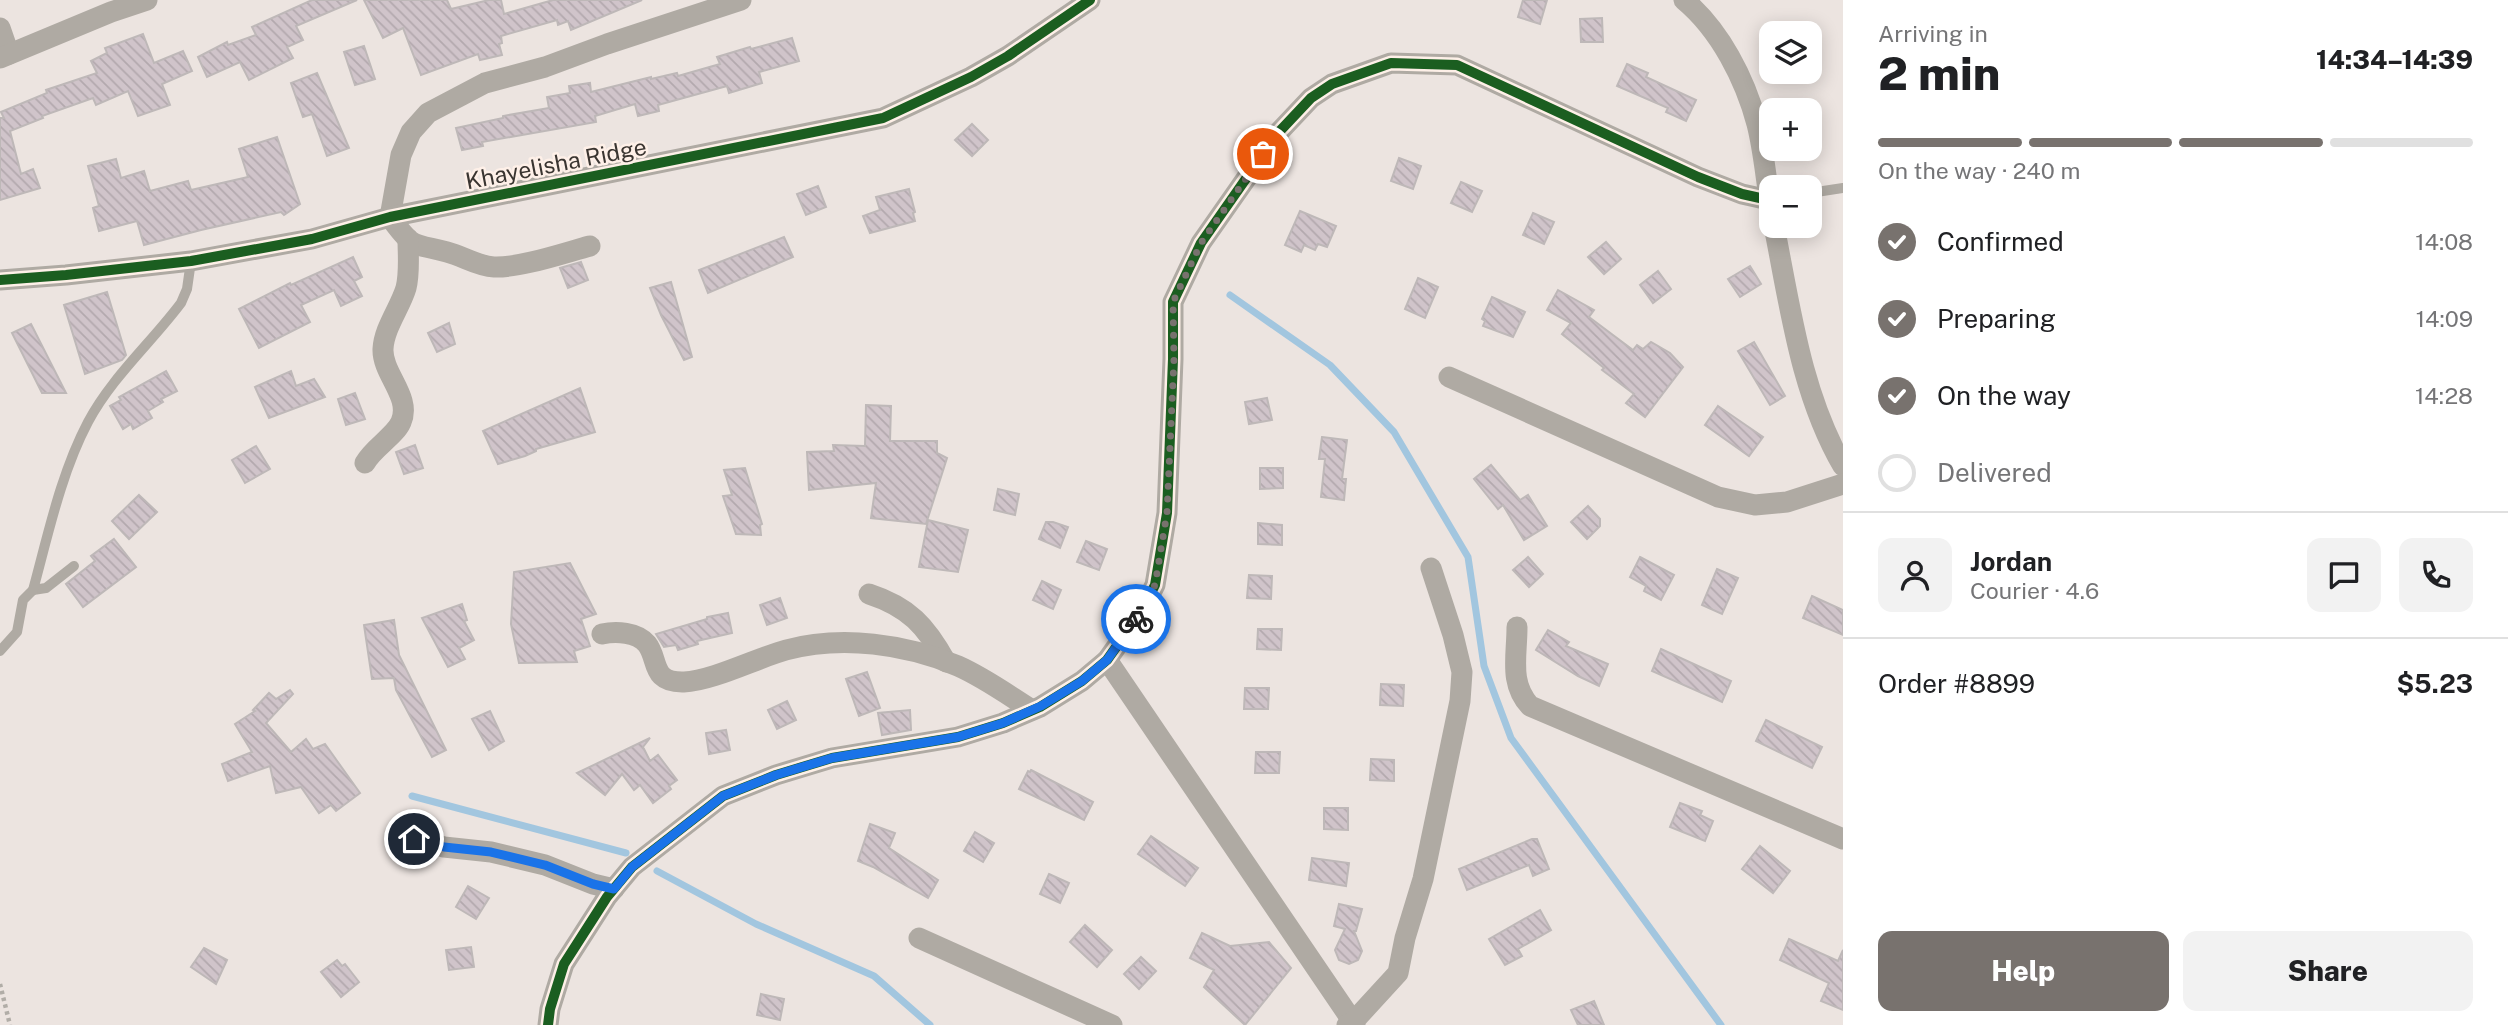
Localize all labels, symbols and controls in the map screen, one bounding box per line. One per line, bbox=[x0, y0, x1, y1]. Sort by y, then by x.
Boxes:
text: Arriving in bbox=[1878, 20, 1988, 47]
map controls bbox=[1759, 21, 1822, 238]
button: layers bbox=[1759, 21, 1822, 84]
text: 14:34–14:39 bbox=[2316, 44, 2473, 75]
text: 2 min bbox=[1878, 46, 2000, 100]
button: + bbox=[1759, 98, 1822, 161]
pin bbox=[1233, 124, 1293, 184]
street label: Khayelisha Ridge bbox=[463, 133, 649, 194]
icon: bag bbox=[1244, 135, 1282, 173]
text: On the way · 240 m bbox=[1878, 157, 2080, 184]
button: − bbox=[1759, 175, 1822, 238]
icon: check bbox=[1878, 223, 1916, 261]
text: Confirmed bbox=[1937, 226, 2064, 257]
text: 14:08 bbox=[2415, 228, 2473, 255]
icon: check bbox=[1878, 300, 1916, 338]
text: Preparing bbox=[1937, 303, 2056, 334]
text: 14:09 bbox=[2416, 305, 2473, 332]
icon: check bbox=[1878, 377, 1916, 415]
text: On the way bbox=[1937, 380, 2071, 411]
text: 14:28 bbox=[2415, 382, 2473, 409]
text: Delivered bbox=[1937, 457, 2052, 488]
button: person bbox=[1878, 538, 1952, 612]
button: chat bbox=[2307, 538, 2381, 612]
button: phone bbox=[2399, 538, 2473, 612]
text: Jordan bbox=[1970, 546, 2052, 577]
text: Courier · 4.6 bbox=[1970, 577, 2099, 604]
courier bbox=[1101, 584, 1171, 654]
icon: bike bbox=[1117, 600, 1155, 638]
text: Order #8899 bbox=[1878, 668, 2035, 699]
text: $5.23 bbox=[2396, 668, 2473, 699]
pin bbox=[384, 809, 444, 869]
icon: home bbox=[395, 820, 433, 858]
button: Help bbox=[1878, 931, 2169, 1011]
button: Share bbox=[2183, 931, 2473, 1011]

